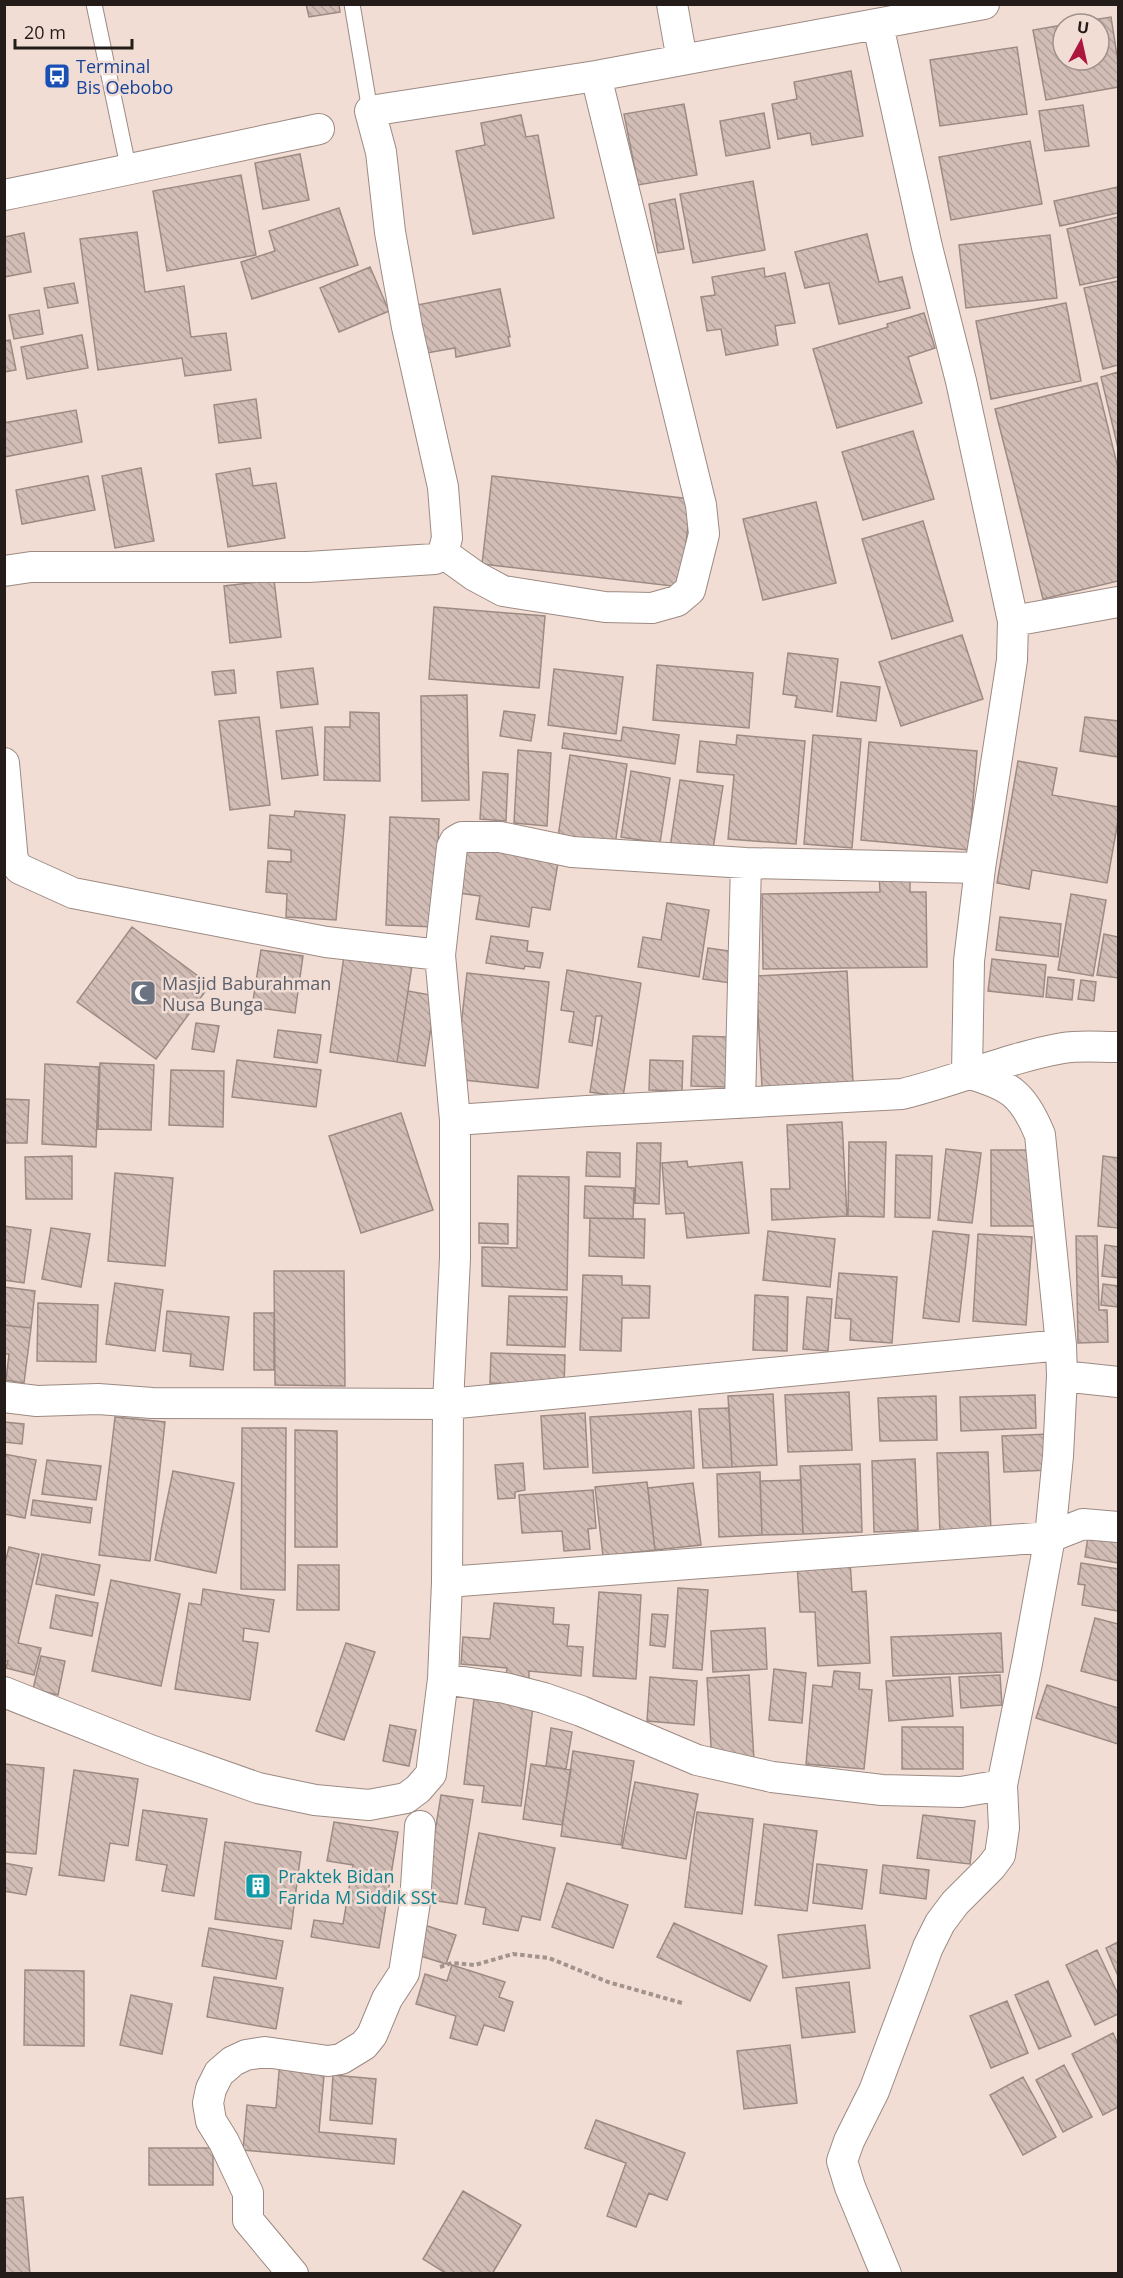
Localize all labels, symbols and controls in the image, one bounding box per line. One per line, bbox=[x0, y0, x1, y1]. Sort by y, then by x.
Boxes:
scale bar bbox=[15, 12, 132, 50]
north arrow bbox=[1051, 12, 1111, 72]
text: U bbox=[1076, 15, 1091, 39]
text: 20 m bbox=[24, 20, 66, 44]
place label: Terminal Bis Oebobo bbox=[76, 54, 173, 99]
bus stop icon: Terminal Bis Oebobo bbox=[42, 61, 72, 91]
place label: Masjid Baburahman Nusa Bunga bbox=[162, 971, 331, 1016]
mosque icon: Masjid Baburahman Nusa Bunga bbox=[128, 978, 158, 1008]
place label: Praktek Bidan Farida M Siddik SSt bbox=[278, 1864, 437, 1909]
building icon: Praktek Bidan Farida M Siddik SSt bbox=[243, 1871, 273, 1901]

